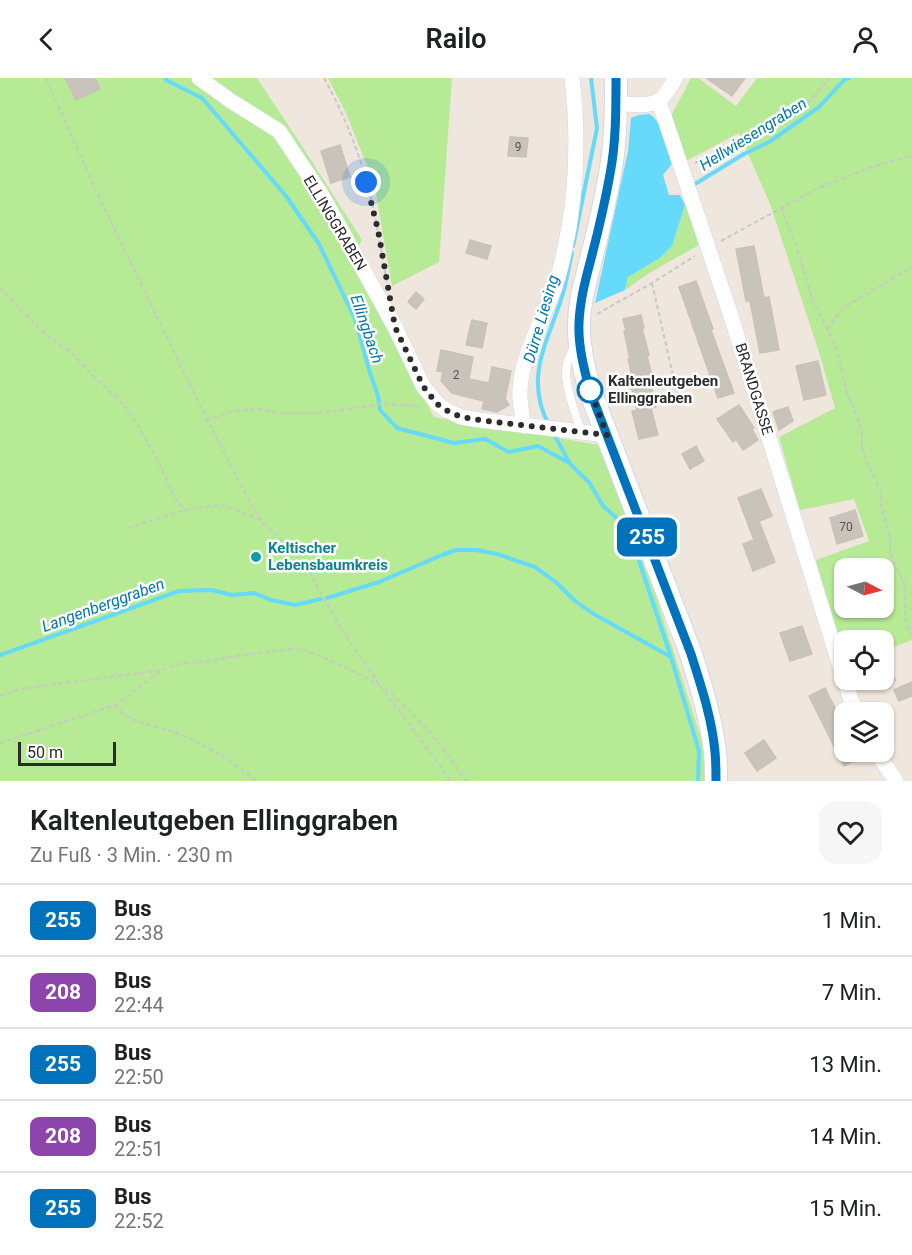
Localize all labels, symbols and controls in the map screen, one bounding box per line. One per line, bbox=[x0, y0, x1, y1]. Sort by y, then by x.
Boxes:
icon: back bbox=[30, 23, 63, 56]
text: Railo bbox=[426, 23, 486, 55]
icon: person bbox=[849, 23, 882, 56]
water label: Hellwiesengraben bbox=[696, 93, 810, 175]
house number: 9 bbox=[515, 140, 521, 154]
your location bbox=[351, 167, 381, 197]
street label: ELLINGGRABEN bbox=[300, 172, 370, 274]
water label: Dürre Liesing bbox=[519, 273, 563, 365]
water label: Ellingbach bbox=[346, 292, 388, 366]
street label: BRANDGASSE bbox=[731, 341, 777, 438]
house number: 2 bbox=[453, 368, 460, 382]
place label: Kaltenleutgeben Ellinggraben bbox=[608, 372, 718, 407]
marker: Kaltenleutgeben Ellinggraben bbox=[577, 377, 603, 403]
line badge: 255 bbox=[612, 518, 682, 556]
house number: 70 bbox=[839, 520, 853, 534]
text: 255 bbox=[629, 525, 665, 549]
place label: Keltischer Lebensbaumkreis bbox=[268, 539, 388, 574]
marker: Keltischer Lebensbaumkreis bbox=[249, 550, 263, 564]
north arrow bbox=[834, 558, 894, 618]
map controls bbox=[834, 558, 894, 762]
water label: Langenberggraben bbox=[39, 574, 167, 636]
button: locate bbox=[834, 630, 894, 690]
button: layers bbox=[834, 702, 894, 762]
scale bar bbox=[18, 739, 116, 766]
text: 50 m bbox=[27, 743, 63, 762]
button: heart bbox=[819, 801, 882, 864]
text: Kaltenleutgeben Ellinggraben bbox=[30, 804, 398, 837]
text: Zu Fuß · 3 Min. · 230 m bbox=[30, 843, 233, 867]
text: Bus bbox=[114, 896, 152, 921]
text: 255 bbox=[45, 908, 81, 932]
text: 1 Min. bbox=[822, 908, 882, 933]
text: 22:38 bbox=[114, 921, 164, 945]
text: Bus bbox=[114, 968, 152, 993]
text: 208 bbox=[45, 980, 81, 1004]
text: 7 Min. bbox=[822, 980, 882, 1005]
text: 22:44 bbox=[114, 993, 164, 1017]
text: Bus bbox=[114, 1040, 152, 1065]
text: 255 bbox=[45, 1052, 81, 1076]
text: 13 Min. bbox=[809, 1052, 882, 1077]
text: 22:50 bbox=[114, 1065, 164, 1089]
text: Bus bbox=[114, 1112, 152, 1137]
text: 208 bbox=[45, 1124, 81, 1148]
text: 14 Min. bbox=[809, 1124, 882, 1149]
text: 22:51 bbox=[114, 1137, 164, 1161]
text: Bus bbox=[114, 1184, 152, 1209]
text: 255 bbox=[45, 1196, 81, 1220]
text: 15 Min. bbox=[809, 1196, 882, 1221]
text: 22:52 bbox=[114, 1209, 164, 1233]

